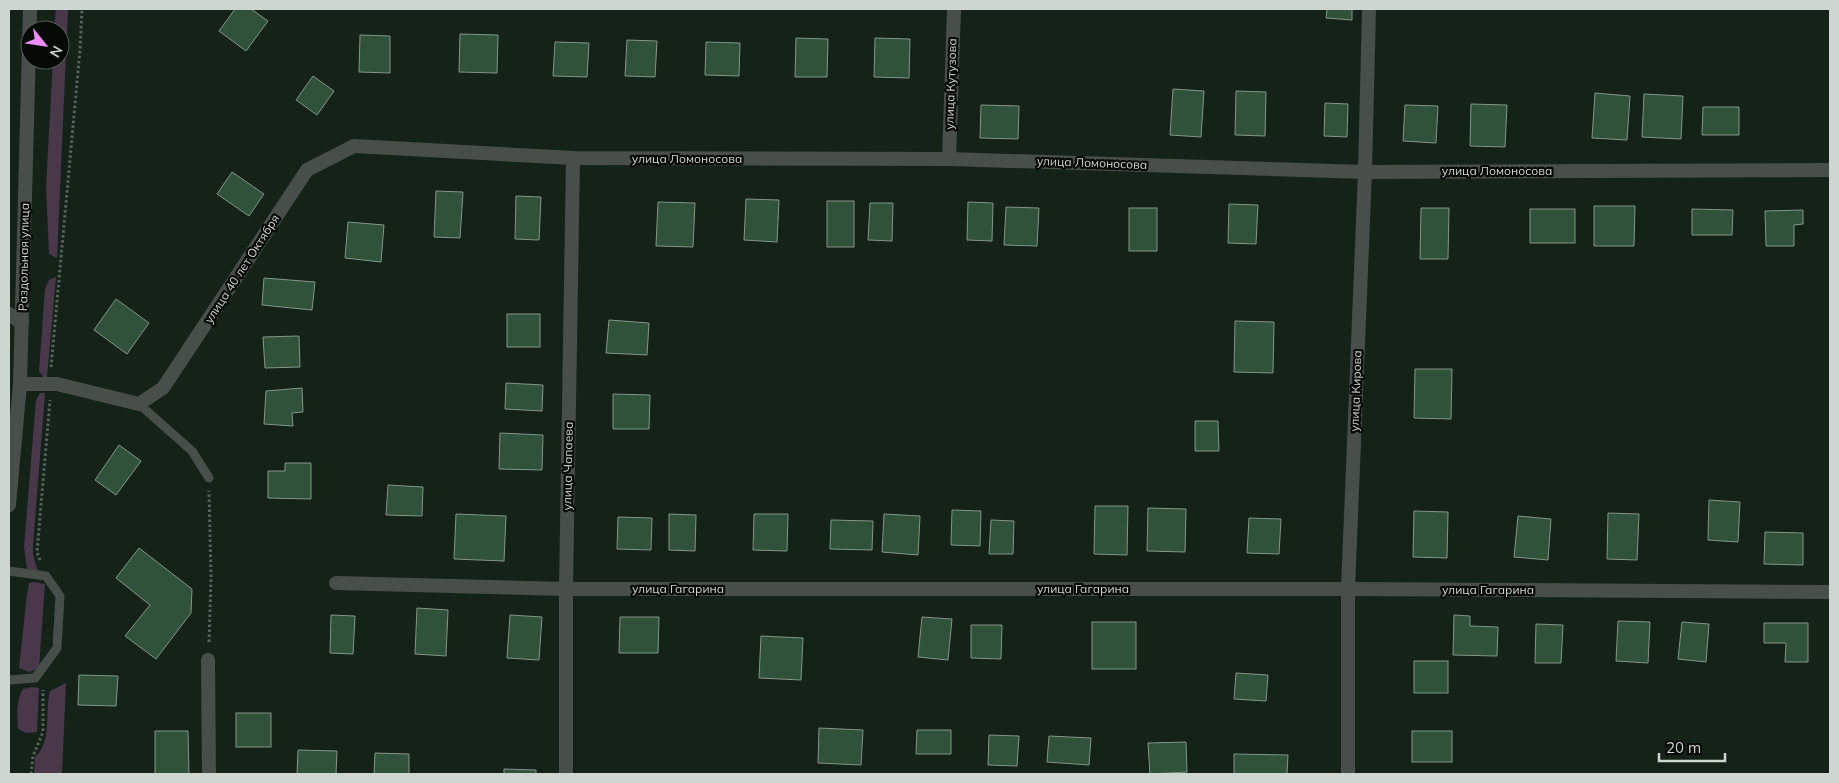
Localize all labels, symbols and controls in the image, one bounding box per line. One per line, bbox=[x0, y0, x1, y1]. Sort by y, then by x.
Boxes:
north arrow bbox=[20, 20, 70, 70]
street label: улица Кутузова bbox=[941, 38, 960, 130]
text: N bbox=[46, 42, 67, 61]
street label: улица Ломоносова bbox=[632, 151, 742, 166]
street label: улица Ломоносова bbox=[1037, 153, 1147, 172]
street label: улица Ломоносова bbox=[1442, 163, 1552, 178]
street label: Раздольная улица bbox=[15, 203, 32, 311]
street label: улица 40 лет Октября bbox=[201, 212, 282, 326]
street label: улица Кирова bbox=[1347, 350, 1364, 432]
street label: улица Чапаева bbox=[559, 421, 576, 511]
street label: улица Гагарина bbox=[632, 581, 724, 596]
street label: улица Гагарина bbox=[1037, 581, 1129, 596]
street label: улица Гагарина bbox=[1442, 582, 1534, 597]
scale bar bbox=[1659, 730, 1725, 762]
text: 20 m bbox=[1666, 738, 1701, 757]

